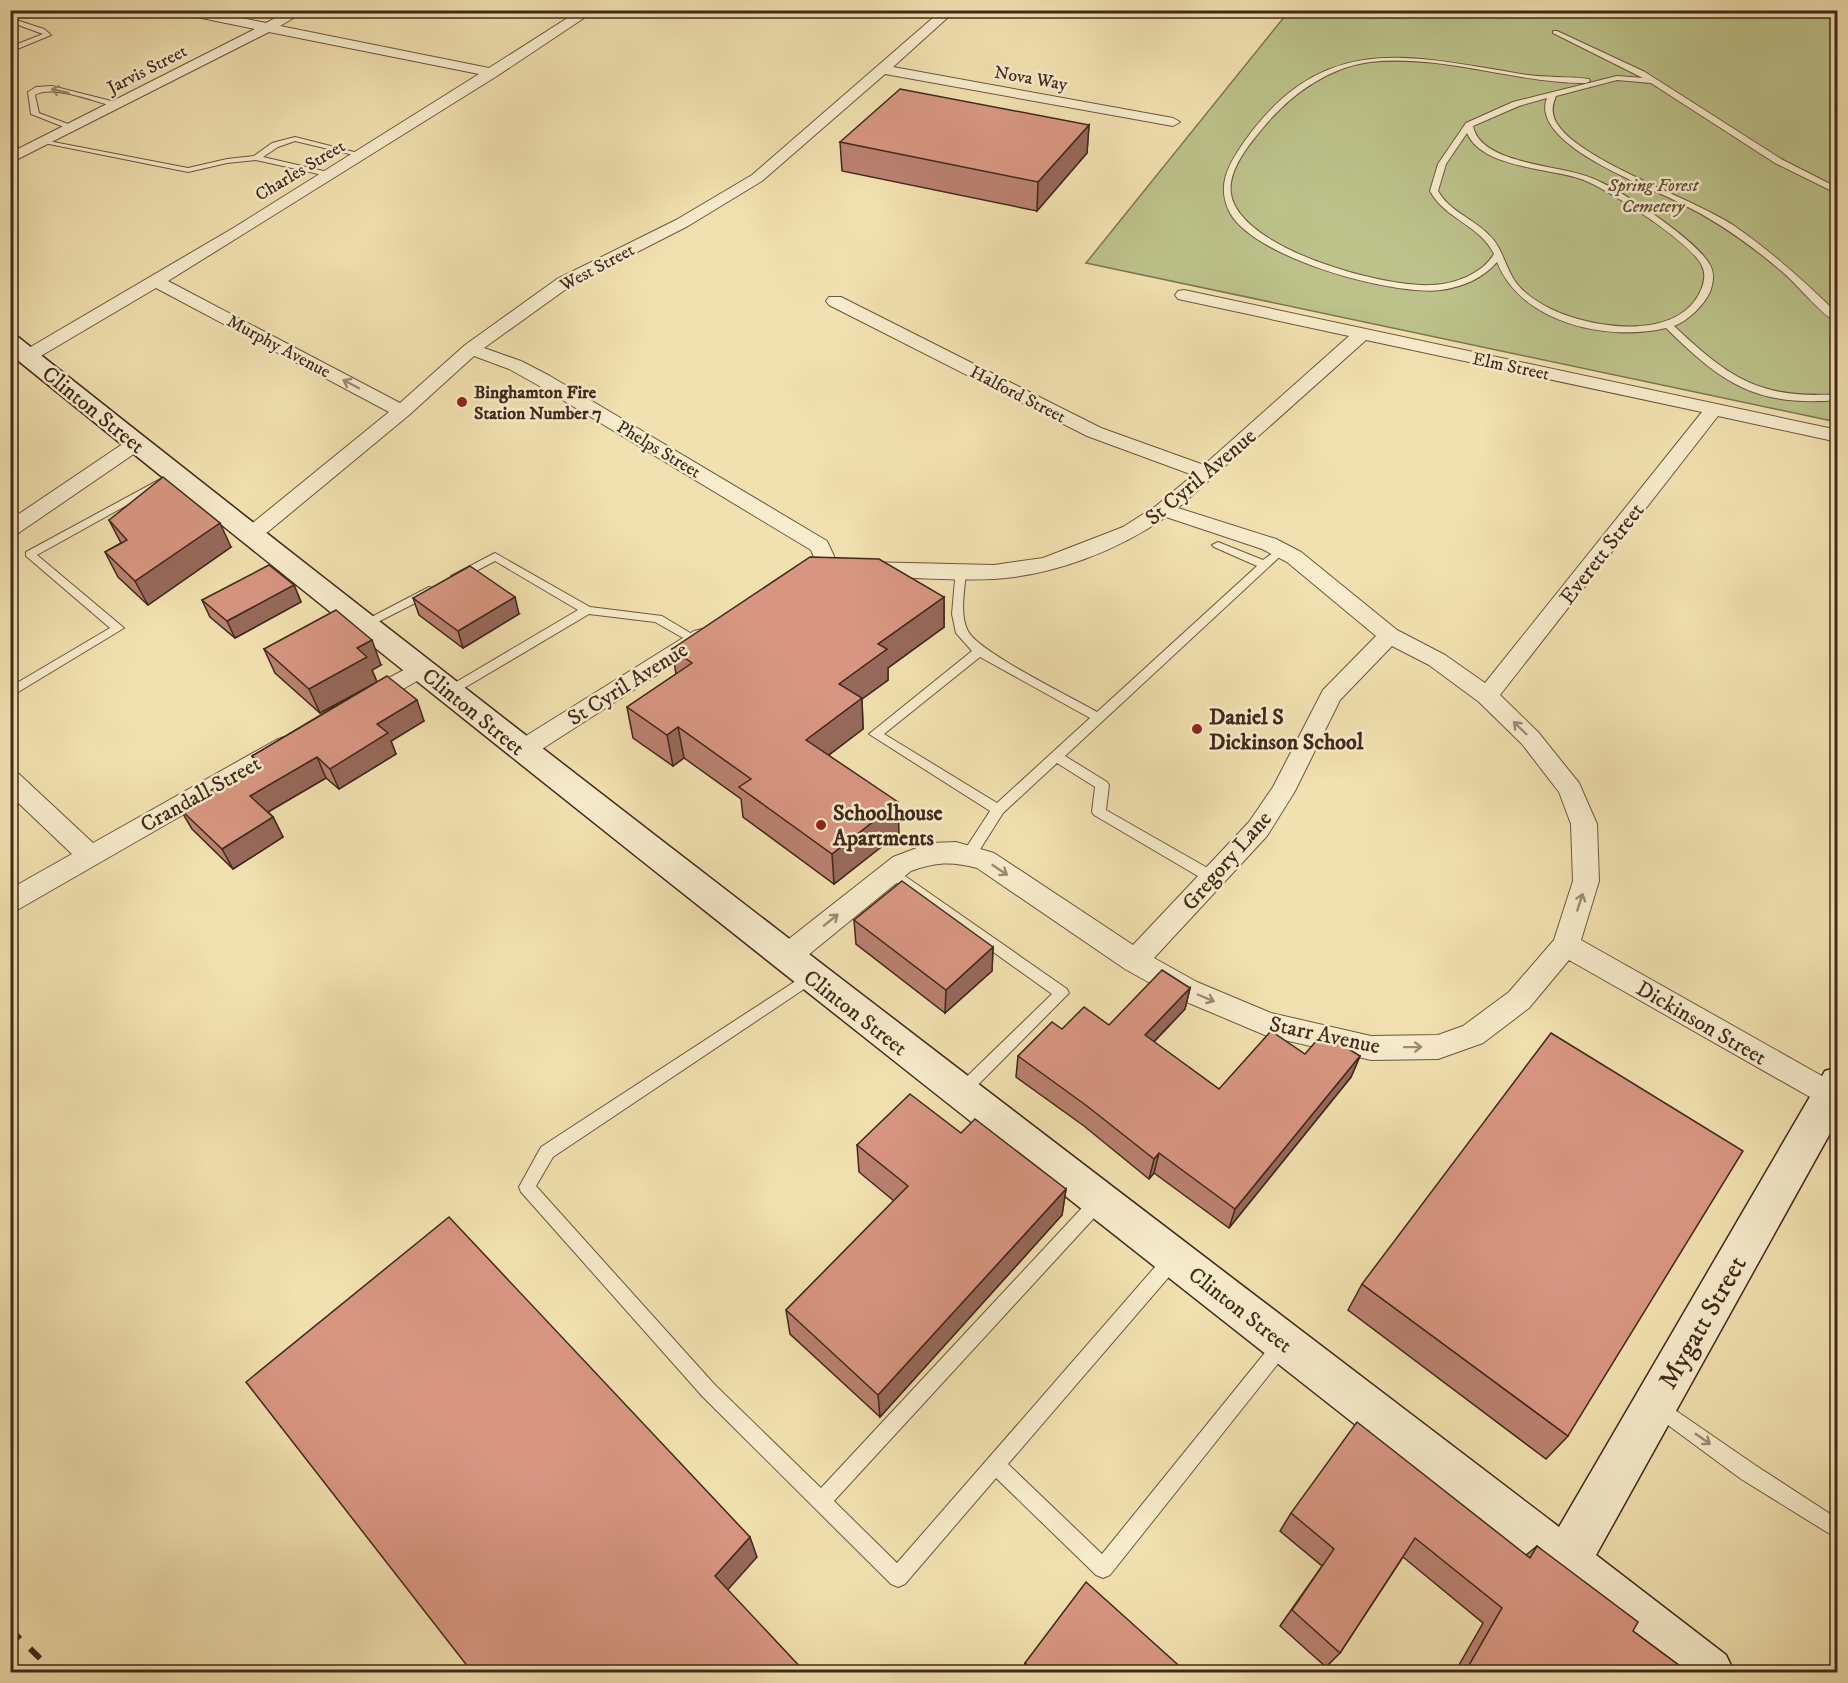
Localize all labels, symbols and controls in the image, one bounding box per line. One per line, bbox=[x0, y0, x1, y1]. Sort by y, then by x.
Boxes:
street label: Jarvis Street bbox=[102, 40, 191, 100]
street label: Nova Way bbox=[992, 62, 1070, 96]
one-way arrow bbox=[50, 85, 70, 96]
street label: Charles Street bbox=[252, 135, 350, 206]
park label: Spring Forest Cemetery bbox=[1607, 175, 1700, 218]
street label: West Street bbox=[556, 239, 639, 297]
street label: Murphy Avenue bbox=[223, 310, 334, 383]
street label: Elm Street bbox=[1470, 348, 1552, 386]
street label: Clinton Street bbox=[36, 361, 150, 460]
street label: Halford Street bbox=[966, 361, 1069, 429]
one-way arrow bbox=[342, 377, 360, 389]
place label: Binghamton Fire Station Number 7 bbox=[474, 382, 602, 425]
marker: Binghamton Fire Station Number 7 bbox=[455, 395, 469, 409]
street label: Phelps Street bbox=[612, 416, 705, 484]
street label: St Cyril Avenue bbox=[1140, 423, 1262, 531]
street label: Everett Street bbox=[1554, 498, 1650, 610]
street label: St Cyril Avenue bbox=[563, 637, 693, 732]
street label: Clinton Street bbox=[416, 663, 530, 762]
place label: Daniel S Dickinson School bbox=[1209, 704, 1364, 756]
one-way arrow bbox=[1513, 721, 1528, 736]
marker: Daniel S Dickinson School bbox=[1190, 722, 1204, 736]
street label: Crandall Street bbox=[136, 750, 266, 839]
place label: Schoolhouse Apartments bbox=[832, 800, 943, 852]
street label: Gregory Lane bbox=[1177, 806, 1278, 916]
marker: Schoolhouse Apartments bbox=[814, 818, 828, 832]
one-way arrow bbox=[991, 864, 1008, 876]
one-way arrow bbox=[1575, 893, 1586, 912]
one-way arrow bbox=[823, 914, 839, 927]
street label: Clinton Street bbox=[798, 964, 912, 1062]
street label: Dickinson Street bbox=[1631, 975, 1771, 1071]
one-way arrow bbox=[1196, 993, 1214, 1004]
street label: Starr Avenue bbox=[1267, 1011, 1382, 1060]
one-way arrow bbox=[1403, 1041, 1423, 1053]
street label: Mygatt Street bbox=[1651, 1249, 1755, 1395]
street label: Clinton Street bbox=[1183, 1261, 1297, 1359]
one-way arrow bbox=[1694, 1433, 1710, 1445]

